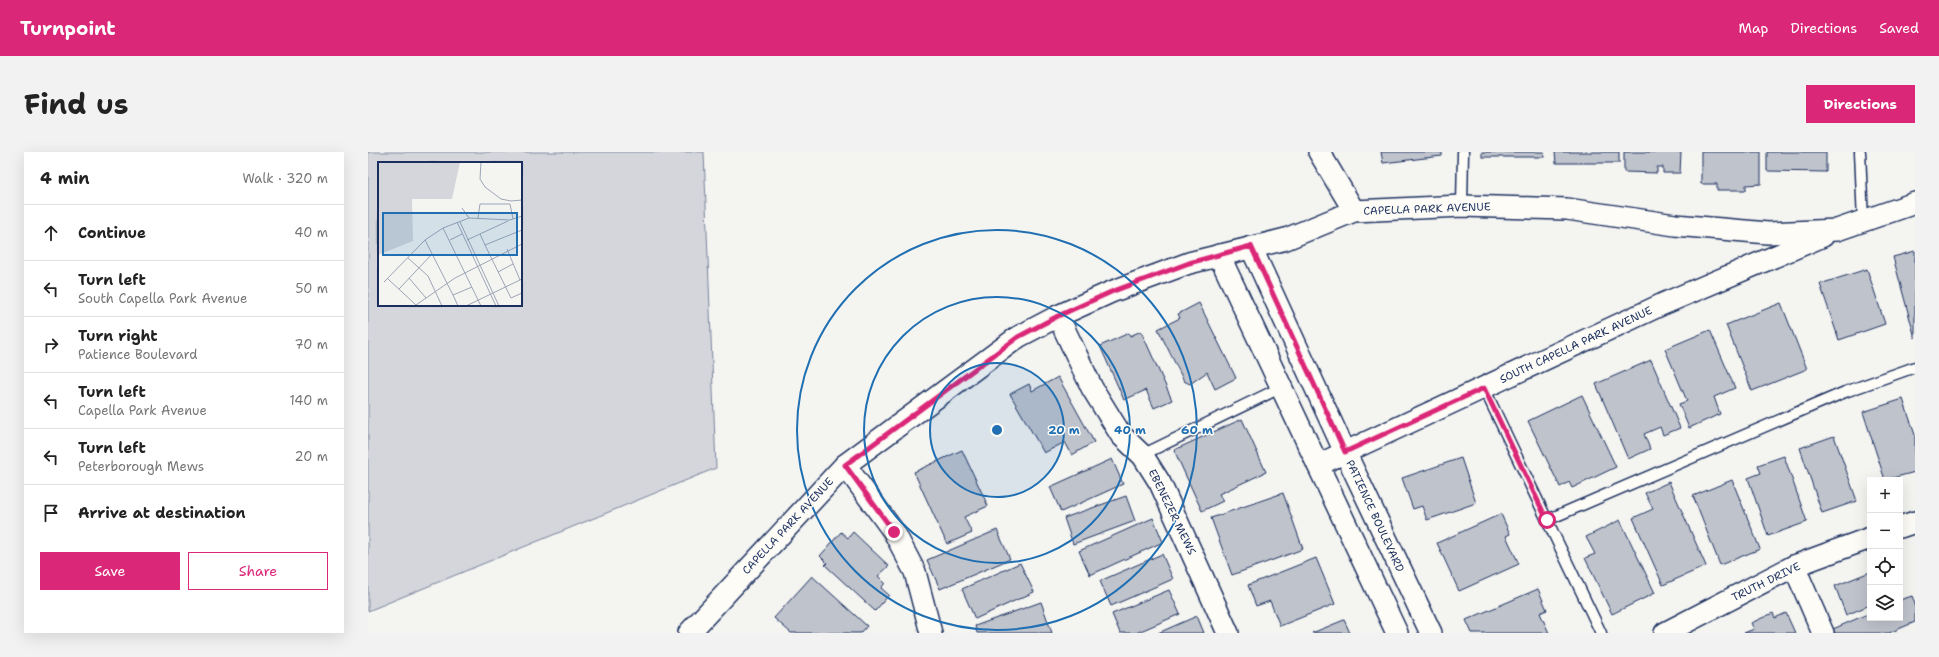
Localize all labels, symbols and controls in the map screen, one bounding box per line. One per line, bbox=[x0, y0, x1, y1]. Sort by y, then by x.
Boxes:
text: Turnpoint bbox=[20, 16, 116, 41]
text: Map bbox=[1739, 19, 1769, 37]
text: Directions bbox=[1791, 19, 1857, 37]
text: Saved bbox=[1879, 19, 1919, 37]
text: Find us bbox=[24, 85, 129, 123]
button: Directions bbox=[1806, 85, 1915, 123]
inset map bbox=[378, 162, 522, 306]
text: 4 min bbox=[40, 167, 90, 189]
text: Walk · 320 m bbox=[242, 170, 328, 187]
street label: CAPELLA PARK AVENUE bbox=[1363, 199, 1491, 219]
icon: ahead bbox=[40, 222, 62, 244]
text: Continue bbox=[78, 223, 146, 243]
text: 40 m bbox=[294, 224, 328, 241]
text: Turn left bbox=[78, 270, 146, 290]
icon: left bbox=[40, 278, 62, 300]
text: 50 m bbox=[295, 280, 328, 297]
text: South Capella Park Avenue bbox=[78, 290, 247, 307]
street label: SOUTH CAPELLA PARK AVENUE bbox=[1497, 303, 1655, 387]
text: Turn right bbox=[78, 326, 158, 346]
icon: right bbox=[40, 334, 62, 356]
text: 70 m bbox=[294, 336, 328, 353]
text: Patience Boulevard bbox=[78, 346, 197, 363]
text: Turn left bbox=[78, 382, 146, 402]
icon: left bbox=[40, 390, 62, 412]
text: 140 m bbox=[289, 392, 328, 409]
text: Capella Park Avenue bbox=[78, 402, 207, 419]
text: 20 m bbox=[1048, 422, 1080, 438]
text: 40 m bbox=[1114, 422, 1146, 438]
text: 60 m bbox=[1181, 422, 1213, 438]
centre of rings bbox=[990, 423, 1004, 437]
text: Turn left bbox=[78, 438, 146, 458]
icon: left bbox=[40, 446, 62, 468]
text: 20 m bbox=[295, 448, 328, 465]
text: Peterborough Mews bbox=[78, 458, 204, 475]
street label: PATIENCE BOULEVARD bbox=[1342, 458, 1408, 574]
street label: EBENEZER MEWS bbox=[1145, 467, 1199, 557]
street label: CAPELLA PARK AVENUE bbox=[739, 474, 837, 578]
map controls bbox=[1867, 477, 1903, 621]
button: + bbox=[1867, 477, 1903, 513]
icon: arrive bbox=[40, 502, 62, 524]
text: Arrive at destination bbox=[78, 503, 246, 523]
route start bbox=[1538, 511, 1556, 529]
button: − bbox=[1867, 513, 1903, 549]
route end bbox=[885, 523, 903, 541]
button: locate bbox=[1867, 549, 1903, 585]
button: Save bbox=[40, 552, 180, 590]
button: Share bbox=[188, 552, 328, 590]
street label: TRUTH DRIVE bbox=[1729, 559, 1803, 605]
button: layers bbox=[1867, 585, 1903, 621]

